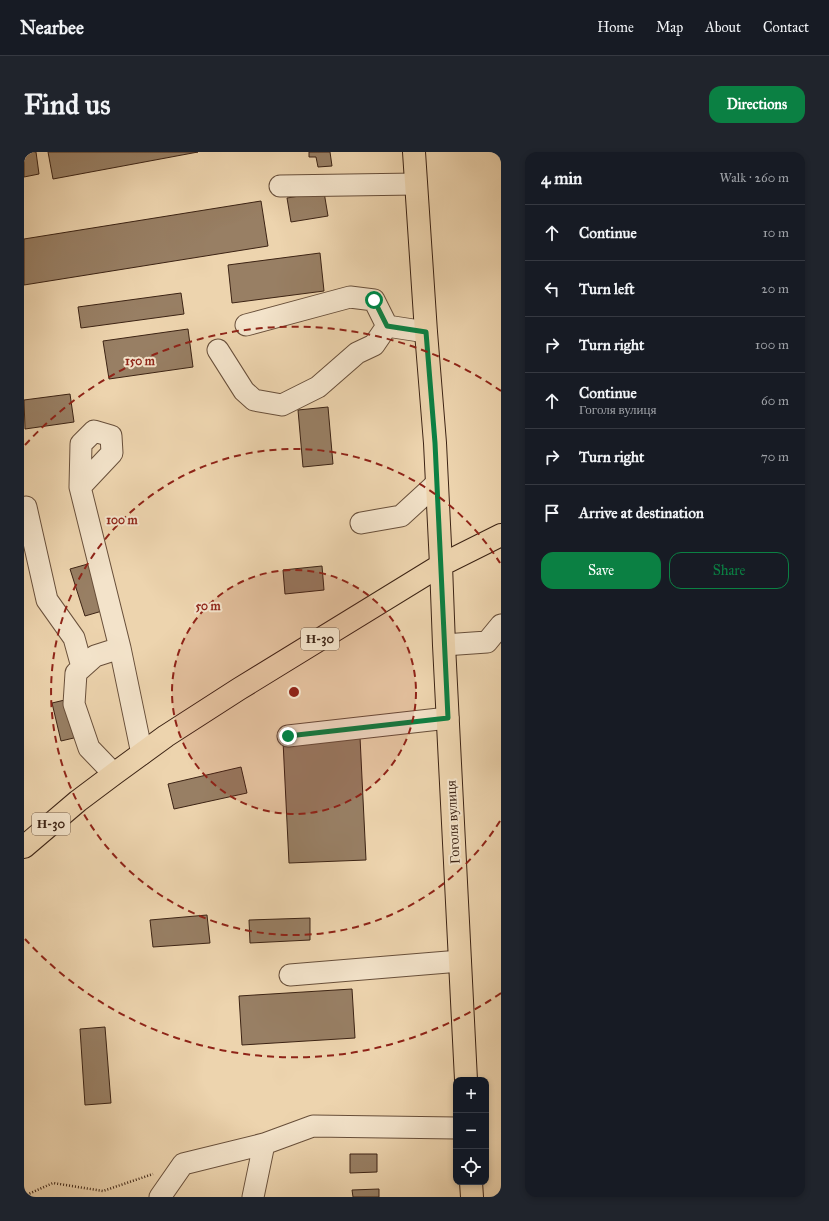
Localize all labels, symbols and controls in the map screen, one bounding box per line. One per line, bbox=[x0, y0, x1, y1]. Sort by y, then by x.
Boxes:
text: Nearbee bbox=[20, 16, 84, 39]
text: Home bbox=[597, 19, 634, 36]
text: Map bbox=[656, 19, 683, 36]
text: About bbox=[705, 19, 741, 36]
text: Contact bbox=[763, 19, 809, 36]
button: Directions bbox=[709, 86, 805, 123]
text: Find us bbox=[24, 87, 110, 122]
text: 4 min bbox=[541, 168, 582, 189]
text: Walk · 260 m bbox=[719, 170, 789, 186]
icon: ahead bbox=[541, 222, 563, 244]
text: Continue bbox=[579, 224, 637, 242]
text: 10 m bbox=[763, 225, 789, 241]
icon: left bbox=[541, 278, 563, 300]
text: Turn left bbox=[579, 280, 635, 298]
text: 20 m bbox=[761, 281, 789, 297]
route start bbox=[365, 291, 383, 309]
icon: right bbox=[541, 334, 563, 356]
text: Turn right bbox=[579, 336, 644, 354]
text: 100 m bbox=[755, 337, 789, 353]
text: 150 m bbox=[125, 354, 156, 368]
text: Continue bbox=[579, 384, 637, 402]
icon: ahead bbox=[541, 390, 563, 412]
text: 60 m bbox=[761, 393, 789, 409]
text: Гоголя вулиця bbox=[579, 402, 656, 418]
icon: right bbox=[541, 446, 563, 468]
text: Turn right bbox=[579, 448, 644, 466]
text: 70 m bbox=[761, 449, 789, 465]
icon: arrive bbox=[541, 502, 563, 524]
text: Arrive at destination bbox=[579, 504, 704, 522]
text: 100 m bbox=[106, 513, 139, 527]
button: Save bbox=[541, 552, 661, 589]
button: Share bbox=[669, 552, 789, 589]
text: 50 m bbox=[195, 599, 222, 613]
road number: Н-30 bbox=[301, 628, 339, 650]
centre of rings bbox=[287, 685, 301, 699]
route end bbox=[279, 727, 297, 745]
street label: Гоголя вулиця bbox=[442, 779, 464, 864]
road number: Н-30 bbox=[32, 813, 70, 835]
map controls bbox=[453, 1077, 489, 1185]
button: + bbox=[453, 1077, 489, 1113]
button: − bbox=[453, 1113, 489, 1149]
button: locate bbox=[453, 1149, 489, 1185]

